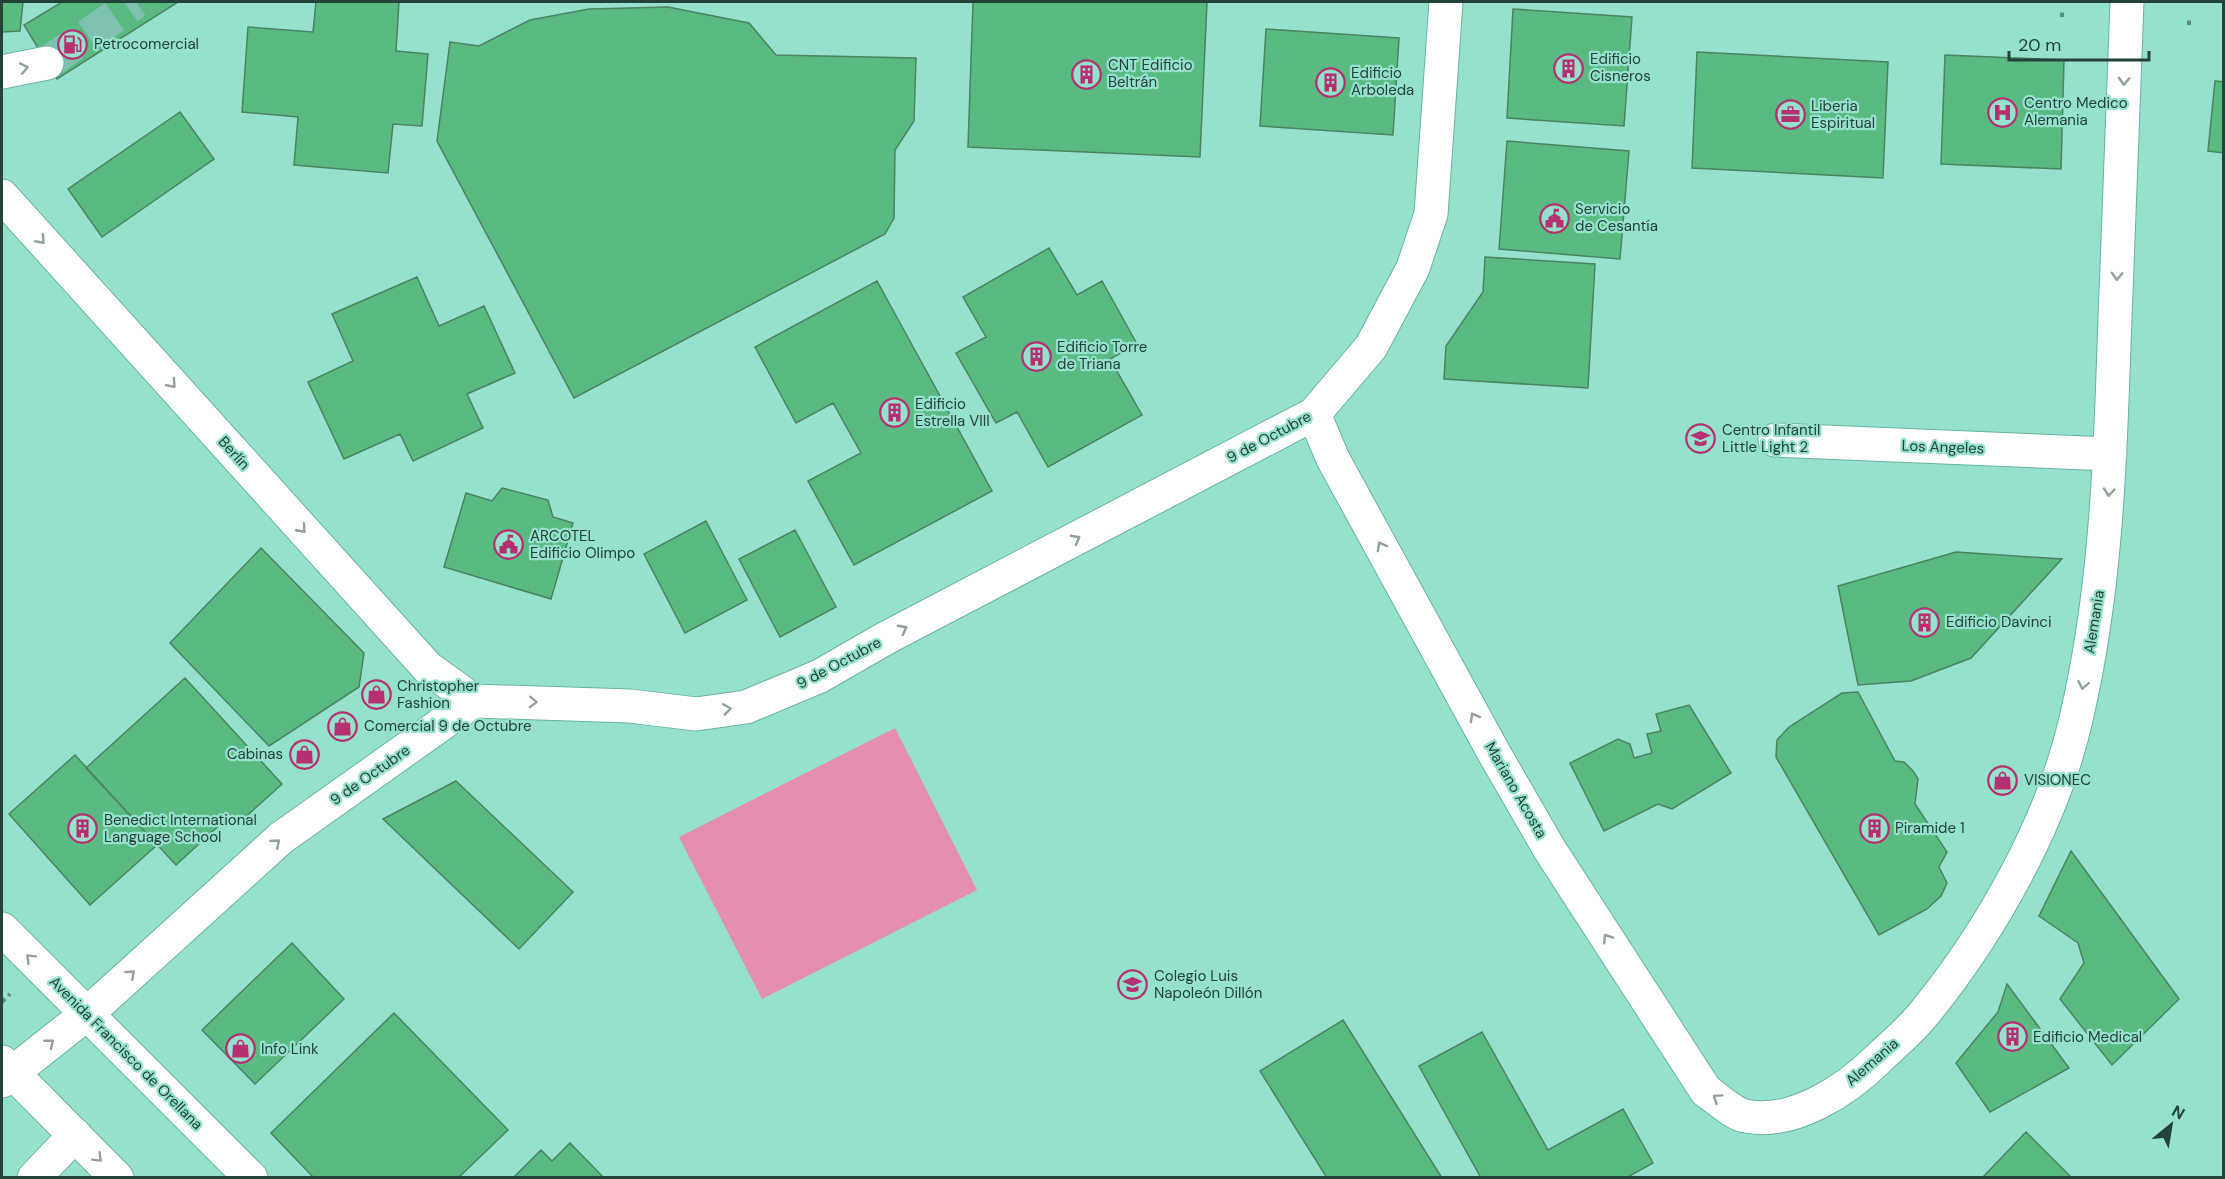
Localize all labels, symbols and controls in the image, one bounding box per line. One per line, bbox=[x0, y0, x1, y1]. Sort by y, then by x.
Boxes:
scale bar bbox=[2009, 24, 2148, 62]
fuel station icon: Petrocomercial bbox=[57, 28, 89, 60]
text: 20 m bbox=[2018, 33, 2061, 57]
place label: Petrocomercial bbox=[94, 34, 199, 54]
place label: Edificio Cisneros bbox=[1590, 49, 1651, 86]
building icon: Edificio Cisneros bbox=[1553, 52, 1585, 84]
place label: CNT Edificio Beltrán bbox=[1108, 55, 1193, 92]
building icon: CNT Edificio Beltrán bbox=[1071, 58, 1103, 90]
one-way arrow bbox=[19, 62, 29, 75]
place label: Edificio Arboleda bbox=[1351, 63, 1414, 100]
building icon: Edificio Arboleda bbox=[1314, 66, 1346, 98]
one-way arrow bbox=[2117, 76, 2130, 85]
place label: Centro Medico Alemania bbox=[2024, 93, 2128, 130]
place label: Liberia Espiritual bbox=[1811, 96, 1875, 133]
hospital icon: Centro Medico Alemania bbox=[1987, 96, 2019, 128]
office icon: Liberia Espiritual bbox=[1774, 99, 1806, 131]
place label: Servicio de Cesantía bbox=[1575, 199, 1658, 236]
public building icon: Servicio de Cesantía bbox=[1538, 202, 1570, 234]
one-way arrow bbox=[34, 233, 45, 244]
one-way arrow bbox=[2110, 271, 2123, 280]
place label: Edificio Torre de Triana bbox=[1057, 337, 1147, 374]
building icon: Edificio Torre de Triana bbox=[1020, 340, 1052, 372]
one-way arrow bbox=[165, 378, 176, 388]
place label: Edificio Estrella VIII bbox=[915, 394, 990, 431]
building icon: Edificio Estrella VIII bbox=[878, 397, 910, 429]
street label: 9 de Octubre bbox=[1223, 406, 1315, 468]
place label: Centro Infantil Little Light 2 bbox=[1722, 420, 1820, 457]
school or university icon: Centro Infantil Little Light 2 bbox=[1685, 423, 1717, 455]
street label: Berlín bbox=[214, 432, 254, 474]
street label: Los Angeles bbox=[1901, 436, 1985, 458]
one-way arrow bbox=[2103, 487, 2116, 496]
one-way arrow bbox=[295, 522, 306, 533]
place label: ARCOTEL Edificio Olimpo bbox=[530, 526, 635, 563]
public building icon: ARCOTEL Edificio Olimpo bbox=[493, 529, 525, 561]
one-way arrow bbox=[1070, 535, 1080, 546]
one-way arrow bbox=[1377, 541, 1388, 552]
street label: Alemania bbox=[2079, 589, 2109, 655]
building icon: Edificio Davinci bbox=[1909, 606, 1941, 638]
place label: Edificio Davinci bbox=[1946, 612, 2051, 632]
one-way arrow bbox=[897, 625, 908, 636]
street label: 9 de Octubre bbox=[793, 632, 885, 694]
place label: Christopher Fashion bbox=[397, 676, 480, 713]
shop icon: Christopher Fashion bbox=[360, 679, 392, 711]
one-way arrow bbox=[2077, 679, 2090, 689]
one-way arrow bbox=[528, 696, 537, 708]
one-way arrow bbox=[722, 704, 732, 716]
shop icon: Comercial 9 de Octubre bbox=[327, 710, 359, 742]
one-way arrow bbox=[1470, 713, 1481, 723]
place label: Comercial 9 de Octubre bbox=[364, 716, 531, 736]
shop icon: Cabinas bbox=[288, 738, 320, 770]
street label: Mariano Acosta bbox=[1480, 738, 1552, 842]
street label: 9 de Octubre bbox=[326, 740, 414, 810]
place label: Cabinas bbox=[227, 744, 283, 764]
shop icon: VISIONEC bbox=[1987, 764, 2019, 796]
place label: VISIONEC bbox=[2024, 770, 2091, 790]
place label: Benedict International Language School bbox=[104, 810, 257, 847]
building icon: Piramide 1 bbox=[1858, 812, 1890, 844]
building icon: Benedict International Language School bbox=[67, 813, 99, 845]
place label: Piramide 1 bbox=[1895, 818, 1965, 838]
one-way arrow bbox=[269, 839, 280, 850]
one-way arrow bbox=[1603, 934, 1614, 945]
one-way arrow bbox=[27, 954, 38, 965]
place label: Colegio Luis Napoleón Dillón bbox=[1154, 966, 1262, 1003]
school or university icon: Colegio Luis Napoleón Dillón bbox=[1117, 969, 1149, 1001]
one-way arrow bbox=[125, 970, 135, 981]
street label: Avenida Francisco de Orellana bbox=[45, 972, 207, 1134]
building icon: Edificio Medical bbox=[1996, 1021, 2028, 1053]
place label: Edificio Medical bbox=[2033, 1027, 2142, 1047]
shop icon: Info Link bbox=[224, 1033, 256, 1065]
street label: Alemania bbox=[1841, 1034, 1903, 1090]
one-way arrow bbox=[43, 1039, 54, 1050]
place label: Info Link bbox=[261, 1039, 319, 1059]
one-way arrow bbox=[1712, 1094, 1723, 1105]
north arrow bbox=[2141, 1095, 2201, 1155]
text: N bbox=[2168, 1100, 2189, 1124]
one-way arrow bbox=[91, 1152, 102, 1162]

